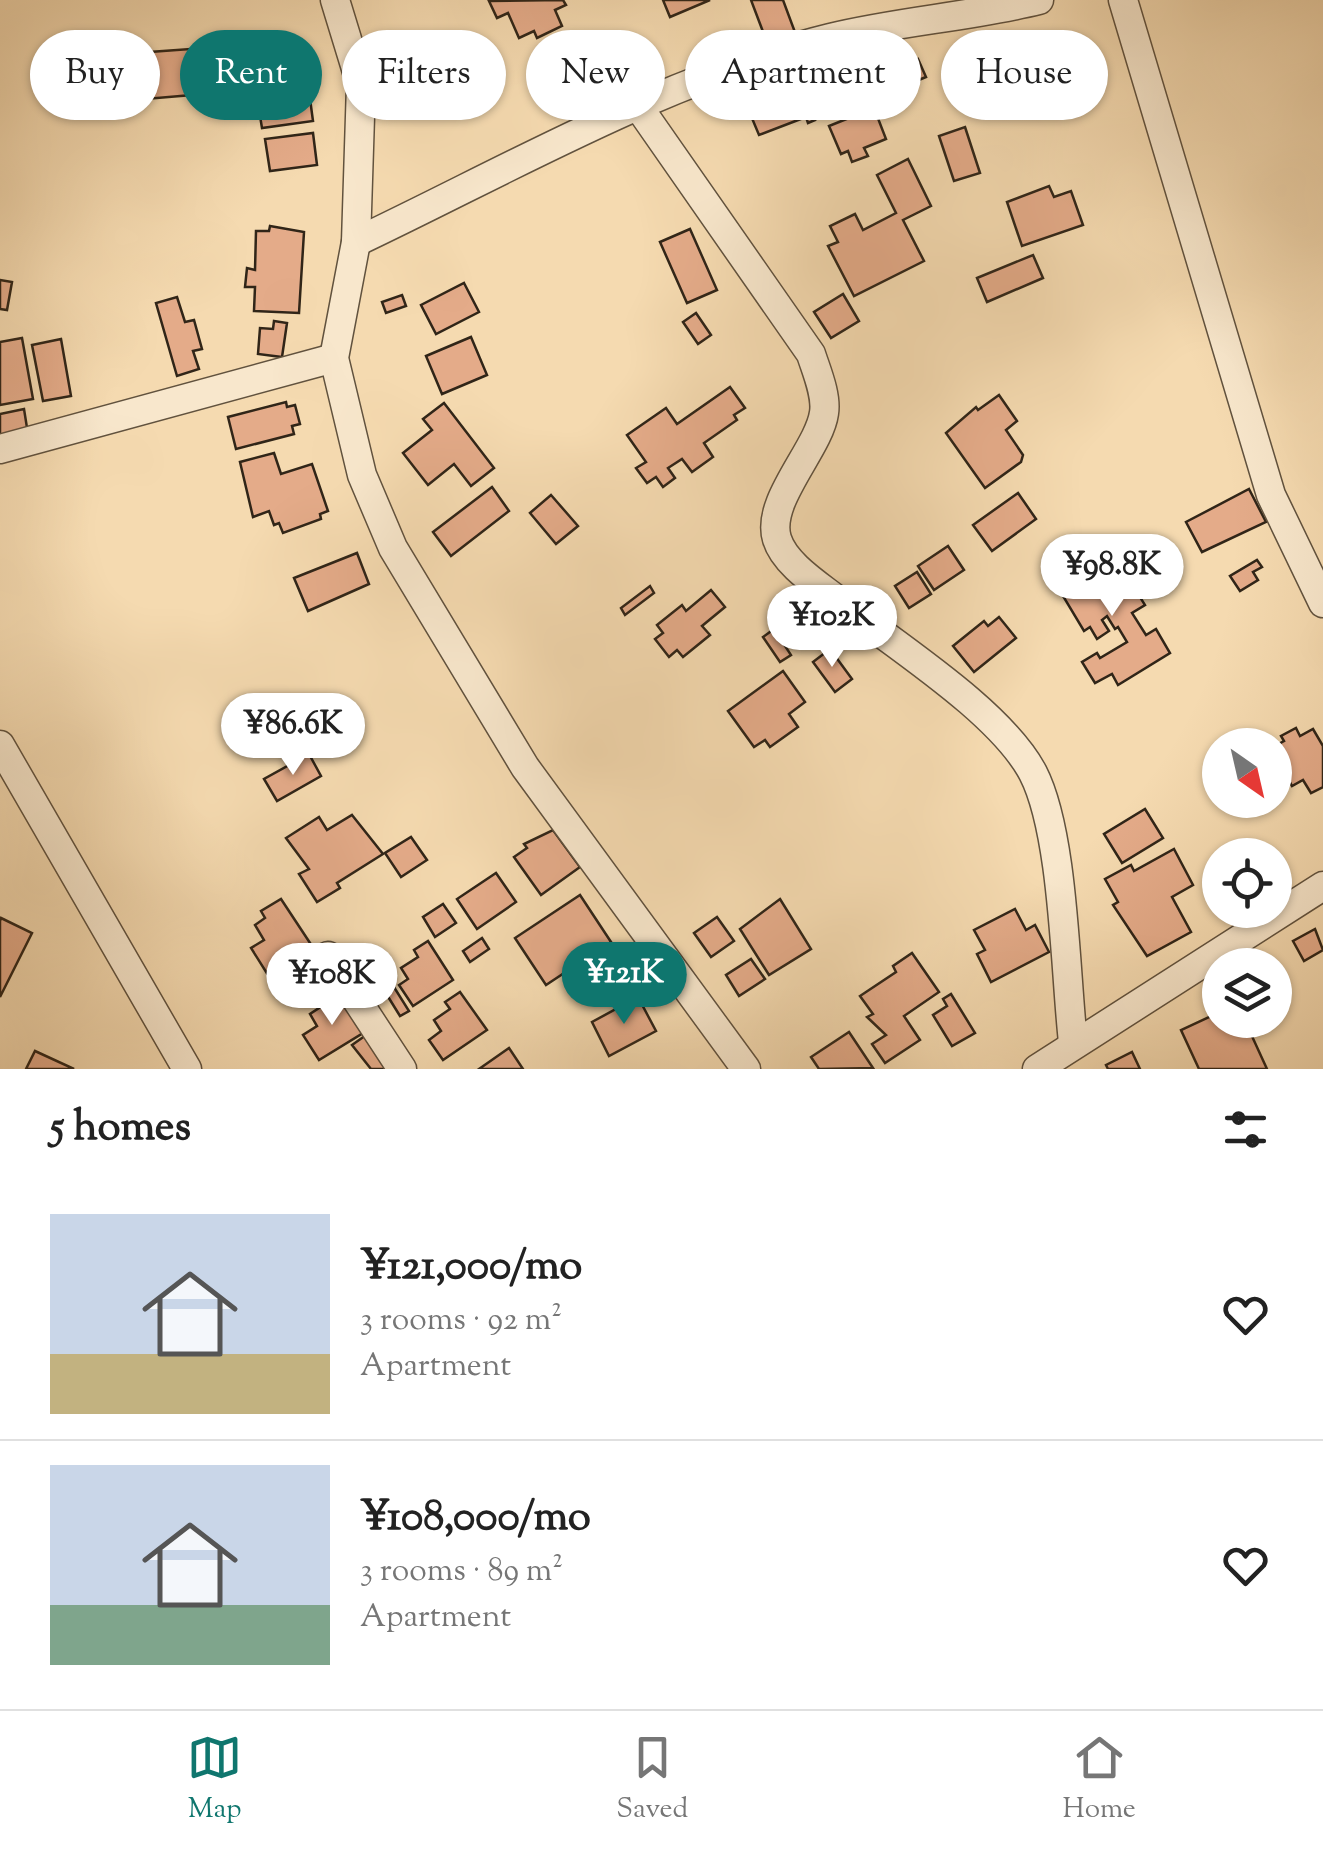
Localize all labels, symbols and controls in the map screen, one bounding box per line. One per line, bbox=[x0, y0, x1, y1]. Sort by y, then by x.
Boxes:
chip: Buy bbox=[30, 30, 160, 120]
chip: Rent bbox=[180, 30, 322, 120]
chip: Filters bbox=[342, 30, 506, 120]
chip: New bbox=[526, 30, 665, 120]
chip: Apartment bbox=[685, 30, 921, 120]
chip: House bbox=[941, 30, 1108, 120]
pin: ¥98.8K bbox=[1031, 534, 1193, 619]
text: ¥98.8K bbox=[1063, 543, 1161, 589]
pin: ¥102K bbox=[762, 585, 902, 670]
text: ¥102K bbox=[789, 594, 875, 640]
pin: ¥86.6K bbox=[212, 693, 374, 778]
text: ¥86.6K bbox=[243, 702, 343, 748]
north arrow bbox=[1202, 728, 1292, 818]
map controls bbox=[1202, 728, 1292, 1038]
button: locate bbox=[1202, 838, 1292, 928]
pin: ¥121K bbox=[554, 942, 694, 1027]
pin: ¥108K bbox=[262, 943, 402, 1028]
button: layers bbox=[1202, 948, 1292, 1038]
text: ¥121K bbox=[584, 951, 664, 997]
text: ¥108K bbox=[288, 952, 376, 998]
text: 5 homes bbox=[50, 1099, 191, 1159]
icon: filters bbox=[1218, 1102, 1273, 1157]
text: ¥121,000/mo bbox=[360, 1238, 582, 1298]
icon: home bbox=[130, 1254, 250, 1374]
icon: heart bbox=[1218, 1287, 1273, 1342]
text: 3 rooms · 92 m² bbox=[360, 1298, 562, 1344]
text: Apartment bbox=[360, 1344, 511, 1390]
text: ¥108,000/mo bbox=[360, 1489, 591, 1549]
icon: home bbox=[130, 1505, 250, 1625]
icon: heart bbox=[1218, 1538, 1273, 1593]
text: 3 rooms · 89 m² bbox=[360, 1549, 563, 1595]
text: Apartment bbox=[360, 1595, 511, 1641]
tab: Map bbox=[187, 1730, 242, 1830]
tab: Saved bbox=[616, 1730, 688, 1830]
tab: Home bbox=[1062, 1730, 1136, 1830]

